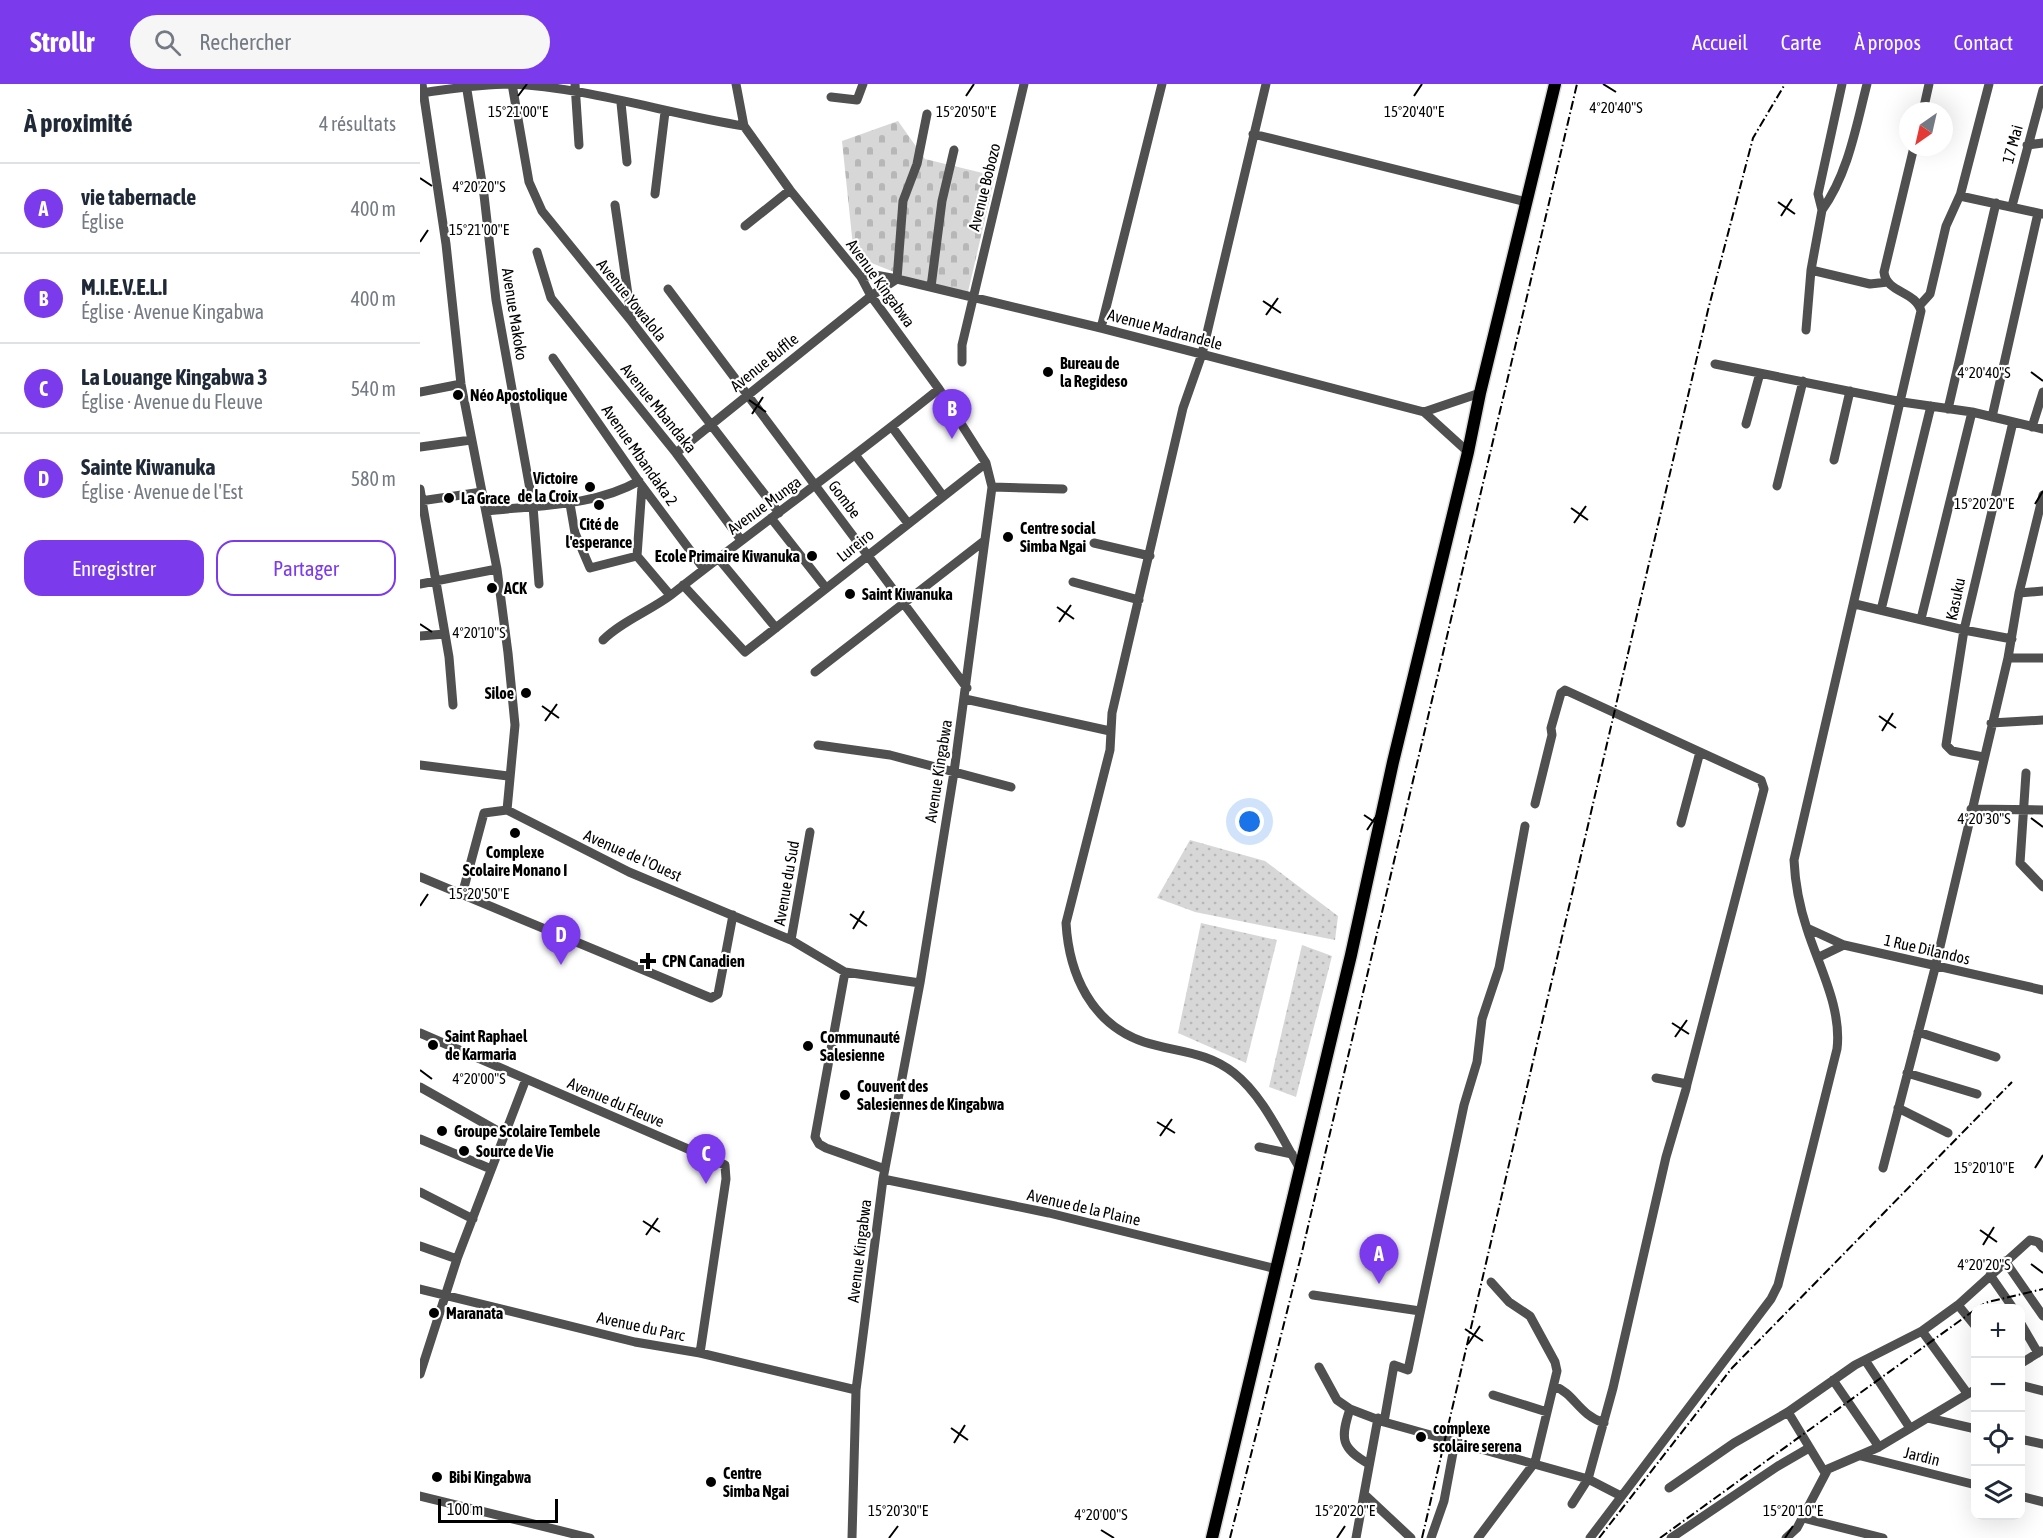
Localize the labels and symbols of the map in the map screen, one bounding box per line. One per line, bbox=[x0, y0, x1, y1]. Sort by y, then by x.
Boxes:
text: 4°20'40"S bbox=[1589, 99, 1643, 116]
north arrow bbox=[1899, 102, 1953, 156]
text: 15°21'00"E bbox=[488, 103, 549, 120]
text: 15°20'50"E bbox=[936, 103, 997, 120]
text: 15°20'40"E bbox=[1384, 103, 1445, 120]
street label: 17 Mai bbox=[1998, 123, 2026, 165]
street label: Avenue Bobozo bbox=[964, 141, 1004, 233]
text: 4°20'20"S bbox=[452, 178, 506, 195]
text: 15°21'00"E bbox=[449, 221, 510, 238]
street label: Avenue Kingabwa bbox=[842, 236, 919, 331]
street label: Avenue Yowalola bbox=[594, 255, 670, 345]
street label: Avenue Makoko bbox=[499, 267, 531, 361]
street label: Avenue Madrandele bbox=[1106, 305, 1224, 353]
street label: Avenue Buffle bbox=[727, 329, 801, 395]
place label: Bureau de la Regideso bbox=[1060, 354, 1128, 390]
street label: Avenue Mbandaka bbox=[618, 360, 700, 456]
text: 4°20'40"S bbox=[1957, 364, 2011, 381]
marker: Bureau de la Regideso bbox=[1041, 365, 1055, 379]
place label: Néo Apostolique bbox=[470, 386, 567, 404]
marker: Néo Apostolique bbox=[451, 388, 465, 402]
pin: B bbox=[932, 390, 972, 439]
street label: Avenue Mbandaka 2 bbox=[598, 401, 682, 509]
place label: Victoire de la Croix bbox=[518, 469, 579, 505]
street label: Avenue Munga bbox=[724, 472, 805, 539]
street label: Gombe bbox=[825, 477, 865, 521]
marker: Victoire de la Croix bbox=[583, 480, 597, 494]
place label: La Grace bbox=[461, 489, 510, 507]
marker: La Grace bbox=[442, 491, 456, 505]
text: 15°20'20"E bbox=[1954, 495, 2015, 512]
marker: Cité de l'esperance bbox=[592, 498, 606, 512]
place label: Cité de l'esperance bbox=[566, 515, 632, 551]
place label: Centre social Simba Ngai bbox=[1020, 519, 1096, 555]
street label: Lureiro bbox=[833, 525, 877, 565]
marker: Centre social Simba Ngai bbox=[1001, 530, 1015, 544]
place label: Ecole Primaire Kiwanuka bbox=[655, 547, 800, 565]
marker: Ecole Primaire Kiwanuka bbox=[805, 549, 819, 563]
street label: Kasuku bbox=[1942, 576, 1968, 622]
place label: ACK bbox=[503, 579, 527, 597]
marker: ACK bbox=[485, 581, 499, 595]
place label: Saint Kiwanuka bbox=[862, 585, 953, 603]
marker: Saint Kiwanuka bbox=[843, 587, 857, 601]
text: 4°20'10"S bbox=[452, 624, 506, 641]
place label: Siloe bbox=[485, 684, 514, 702]
marker: Siloe bbox=[519, 686, 533, 700]
street label: Avenue Kingabwa bbox=[921, 718, 956, 824]
your location bbox=[1235, 807, 1264, 836]
text: 4°20'30"S bbox=[1957, 810, 2011, 827]
street label: Avenue de l'Ouest bbox=[581, 825, 685, 885]
marker: Complexe Scolaire Monano I bbox=[508, 826, 522, 840]
street label: Avenue du Sud bbox=[770, 839, 802, 927]
place label: Complexe Scolaire Monano I bbox=[463, 843, 567, 879]
text: 15°20'50"E bbox=[449, 885, 510, 902]
pin: D bbox=[542, 916, 580, 965]
street label: 1 Rue Dilandos bbox=[1882, 930, 1972, 968]
marker: CPN Canadien bbox=[639, 952, 657, 970]
place label: CPN Canadien bbox=[662, 952, 745, 970]
place label: Saint Raphael de Karmaria bbox=[445, 1027, 528, 1063]
place label: Communauté Salesienne bbox=[820, 1028, 900, 1064]
marker: Saint Raphael de Karmaria bbox=[426, 1038, 440, 1052]
marker: Communauté Salesienne bbox=[801, 1039, 815, 1053]
text: 4°20'00"S bbox=[452, 1070, 506, 1087]
street label: Avenue du Fleuve bbox=[565, 1074, 667, 1130]
place label: Couvent des Salesiennes de Kingabwa bbox=[857, 1077, 1004, 1113]
marker: Couvent des Salesiennes de Kingabwa bbox=[838, 1088, 852, 1102]
place label: Groupe Scolaire Tembele bbox=[454, 1122, 600, 1140]
marker: Groupe Scolaire Tembele bbox=[435, 1124, 449, 1138]
pin: C bbox=[686, 1134, 726, 1184]
place label: Source de Vie bbox=[476, 1142, 554, 1160]
marker: Source de Vie bbox=[457, 1144, 471, 1158]
text: 15°20'10"E bbox=[1954, 1159, 2015, 1176]
street label: Avenue de la Plaine bbox=[1026, 1185, 1142, 1229]
street label: Avenue Kingabwa bbox=[844, 1198, 875, 1304]
pin: A bbox=[1360, 1234, 1398, 1284]
text: 4°20'20"S bbox=[1957, 1256, 2011, 1273]
place label: Maranata bbox=[446, 1304, 503, 1322]
marker: Maranata bbox=[427, 1306, 441, 1320]
street label: Avenue du Parc bbox=[595, 1308, 687, 1344]
place label: complexe scolaire serena bbox=[1433, 1419, 1522, 1455]
marker: complexe scolaire serena bbox=[1414, 1430, 1428, 1444]
street label: Jardin bbox=[1902, 1443, 1942, 1469]
place label: Centre Simba Ngai bbox=[723, 1464, 790, 1500]
place label: Bibi Kingabwa bbox=[449, 1468, 531, 1486]
marker: Bibi Kingabwa bbox=[430, 1470, 444, 1484]
marker: Centre Simba Ngai bbox=[704, 1475, 718, 1489]
scale bar bbox=[438, 1496, 558, 1524]
text: 15°20'30"E bbox=[868, 1502, 929, 1519]
text: 15°20'20"E bbox=[1315, 1502, 1376, 1519]
text: 15°20'10"E bbox=[1763, 1502, 1824, 1519]
text: 4°20'00"S bbox=[1074, 1506, 1128, 1523]

